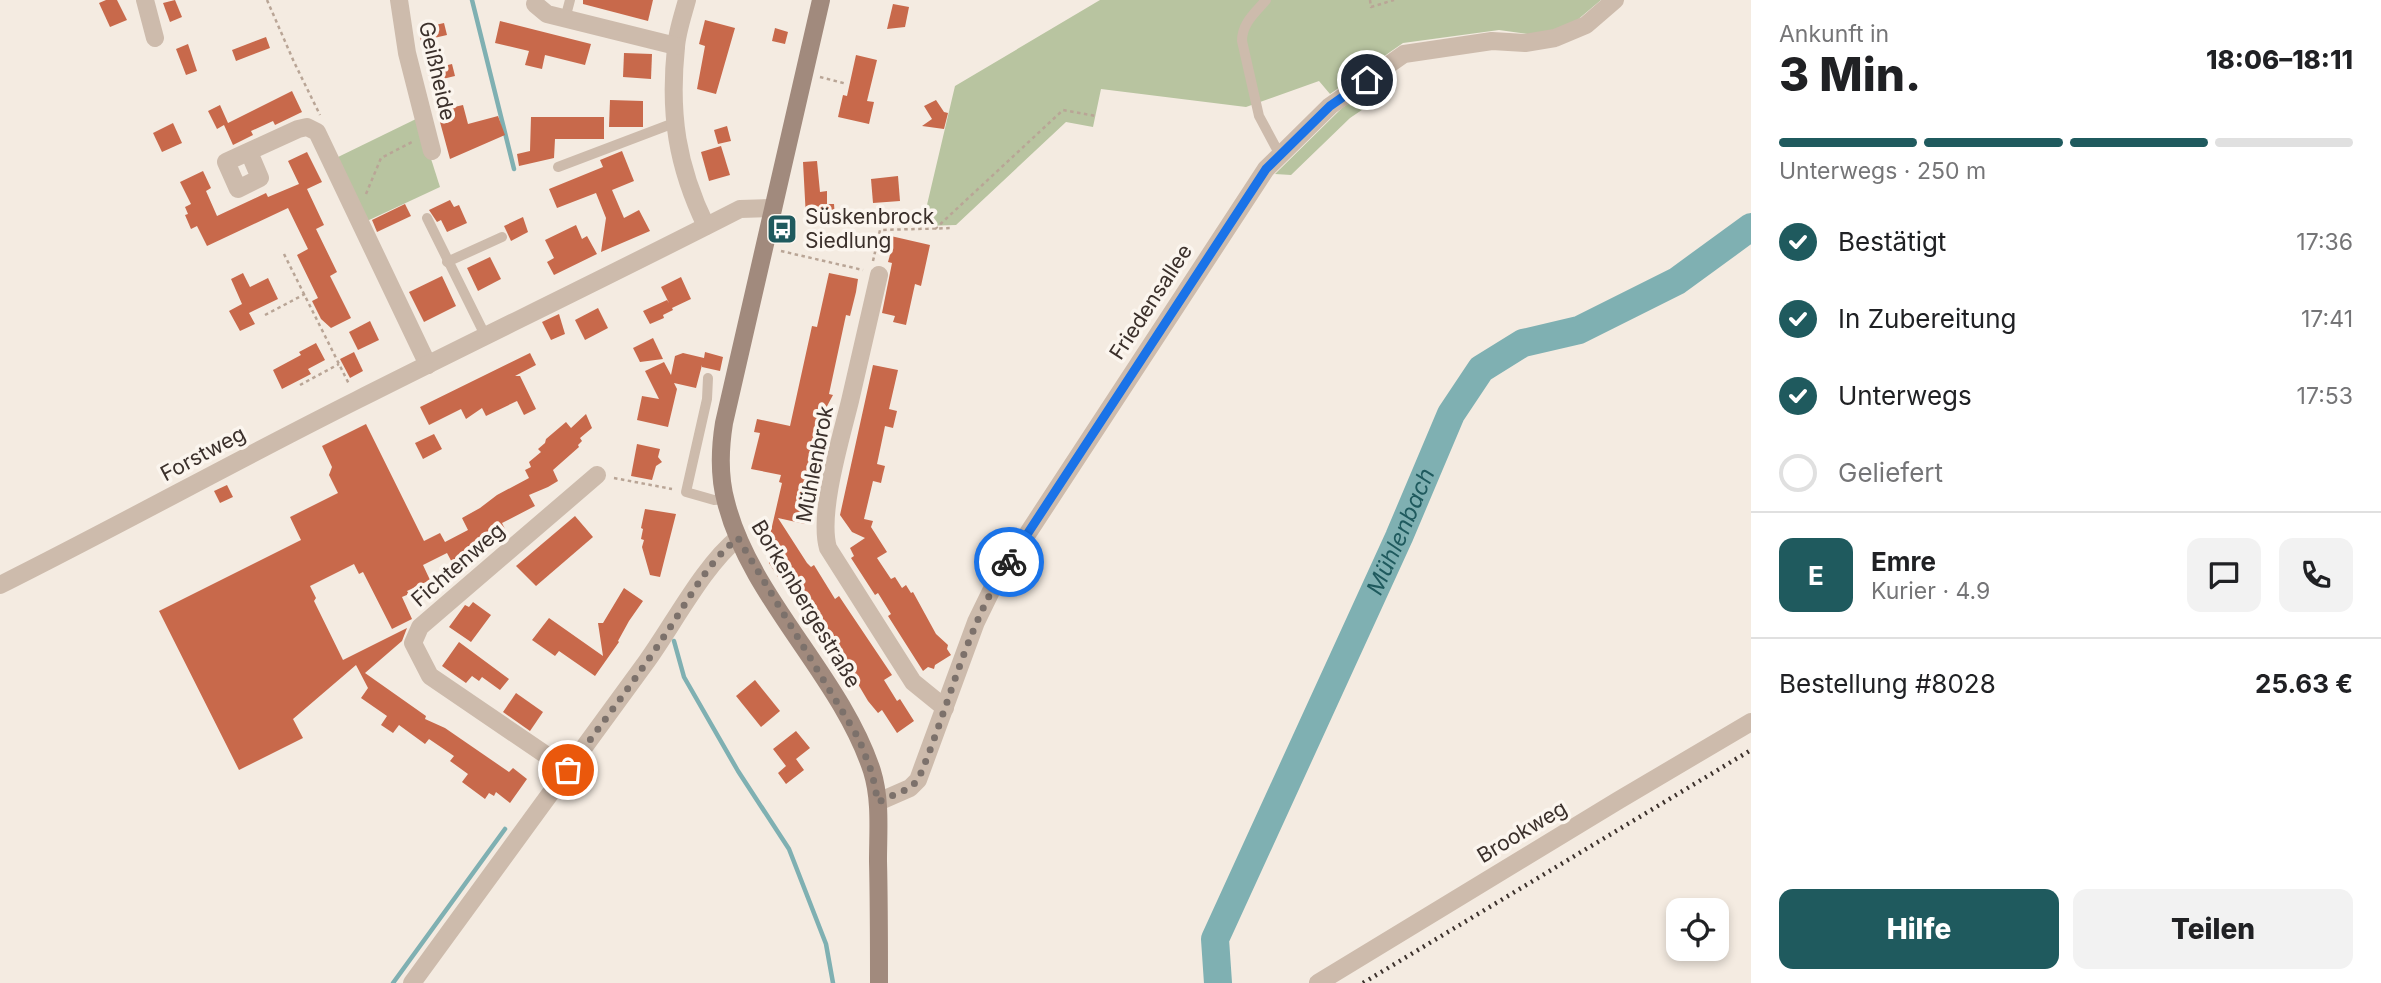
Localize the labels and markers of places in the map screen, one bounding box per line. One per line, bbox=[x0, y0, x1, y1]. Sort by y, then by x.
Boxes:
pin bbox=[1337, 50, 1397, 110]
place label: Süskenbrock Siedlung bbox=[805, 204, 935, 253]
bus stop icon: Süskenbrock Siedlung bbox=[765, 212, 799, 246]
pin bbox=[538, 740, 598, 800]

